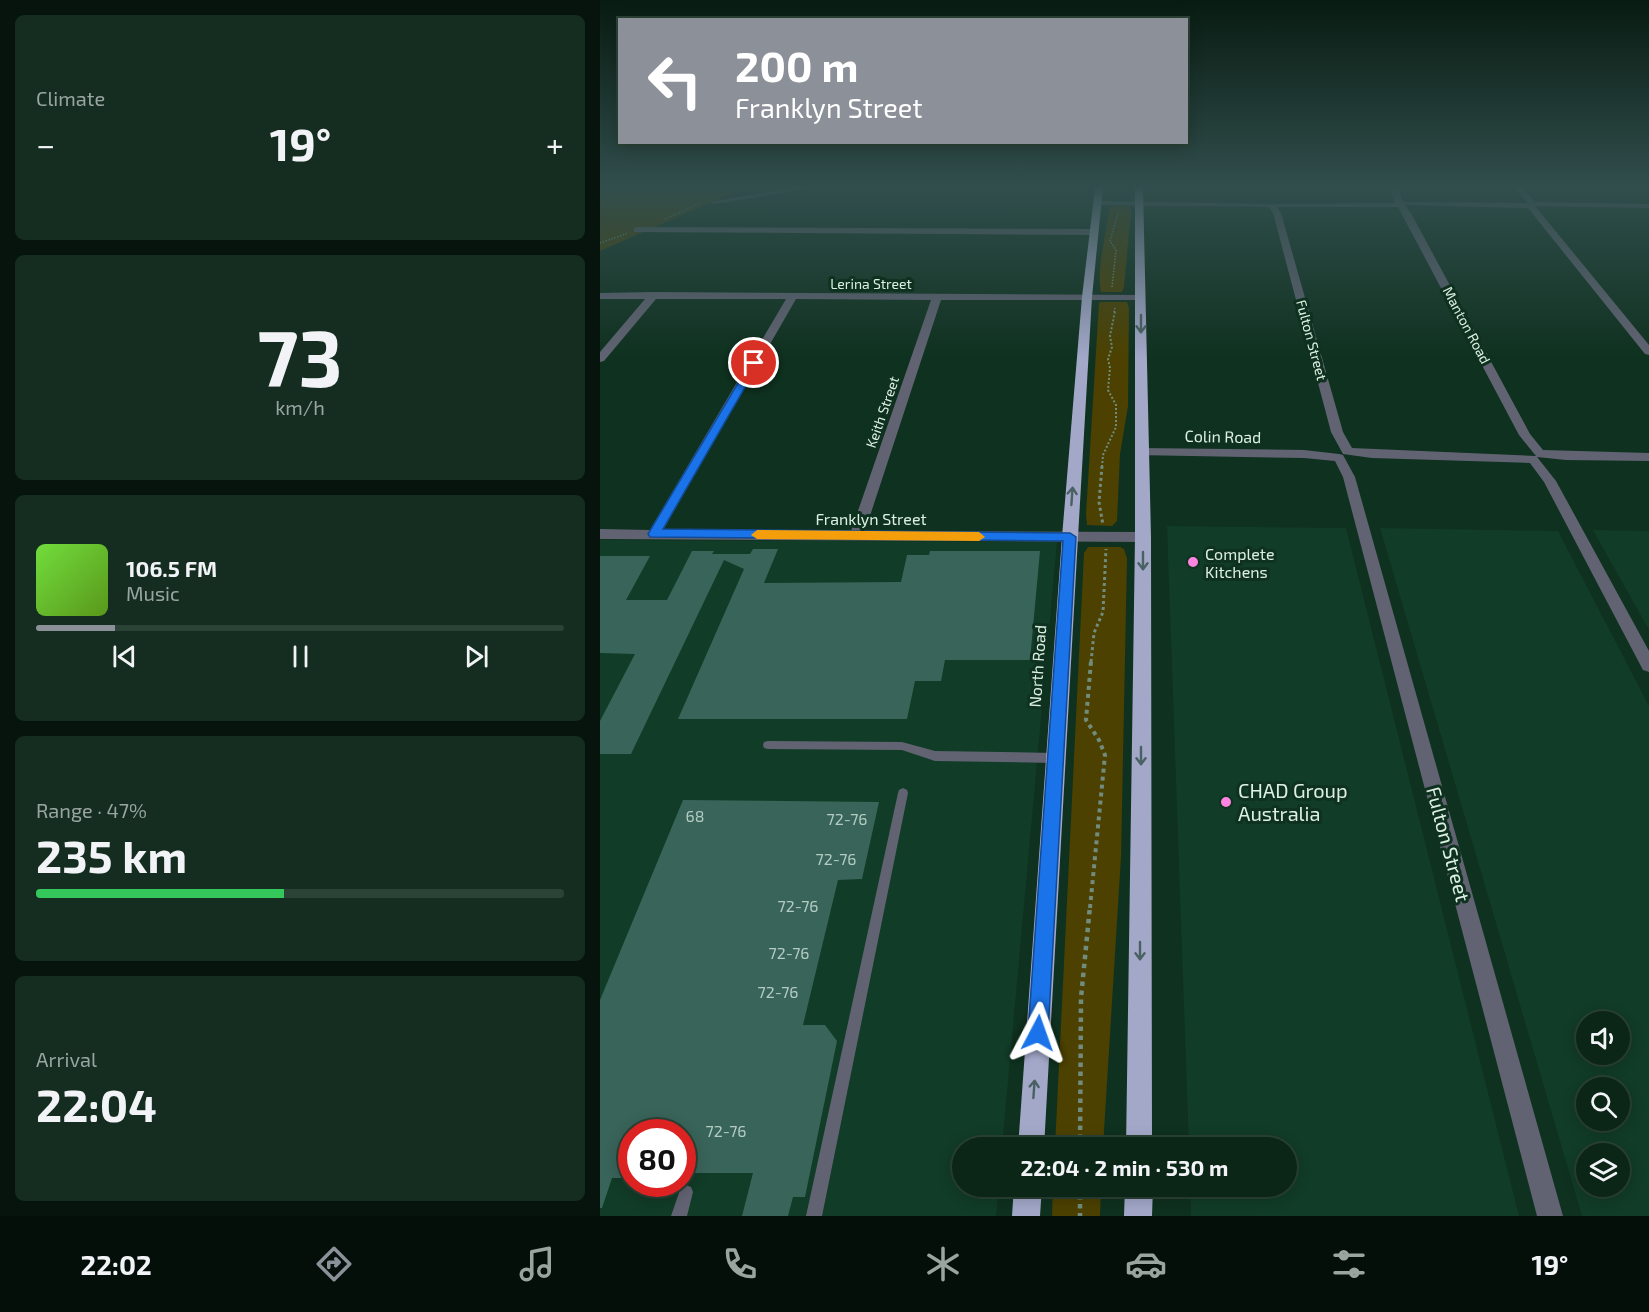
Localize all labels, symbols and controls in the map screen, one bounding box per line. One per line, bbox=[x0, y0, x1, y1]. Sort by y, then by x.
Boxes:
text: 200 m bbox=[735, 40, 858, 90]
icon: left bbox=[636, 42, 714, 120]
text: Climate bbox=[36, 86, 105, 110]
text: Franklyn Street bbox=[735, 91, 923, 123]
text: 19° bbox=[270, 116, 331, 170]
text: − bbox=[36, 124, 55, 164]
text: + bbox=[546, 124, 564, 164]
street label: Lerina Street bbox=[830, 275, 912, 292]
street label: Manton Road bbox=[1440, 284, 1494, 366]
street label: Fulton Street bbox=[1293, 298, 1331, 382]
text: 73 bbox=[257, 309, 343, 403]
one-way arrow bbox=[1135, 314, 1147, 334]
pin bbox=[728, 337, 779, 388]
icon: arrive bbox=[737, 346, 770, 379]
street label: Keith Street bbox=[862, 374, 902, 450]
text: km/h bbox=[275, 395, 325, 419]
street label: Colin Road bbox=[1185, 426, 1261, 446]
one-way arrow bbox=[1067, 487, 1078, 507]
street label: Franklyn Street bbox=[815, 509, 927, 528]
place label: Complete Kitchens bbox=[1205, 544, 1275, 581]
one-way arrow bbox=[1137, 551, 1148, 571]
text: 106.5 FM bbox=[126, 555, 217, 581]
marker: Complete Kitchens bbox=[1186, 555, 1200, 569]
text: Music bbox=[126, 581, 180, 605]
street label: North Road bbox=[1025, 624, 1049, 708]
icon: previous bbox=[108, 640, 141, 673]
icon: pause bbox=[284, 640, 317, 673]
icon: next bbox=[460, 640, 493, 673]
one-way arrow bbox=[1135, 746, 1147, 766]
place label: CHAD Group Australia bbox=[1238, 778, 1348, 825]
street label: Fulton Street bbox=[1422, 784, 1476, 905]
marker: CHAD Group Australia bbox=[1219, 795, 1233, 809]
text: Range · 47% bbox=[36, 798, 147, 822]
house number: 68 bbox=[686, 806, 704, 825]
house number: 72-76 bbox=[826, 809, 868, 828]
text: 235 km bbox=[36, 828, 187, 882]
house number: 72-76 bbox=[815, 849, 857, 868]
house number: 72-76 bbox=[777, 896, 819, 915]
one-way arrow bbox=[1134, 941, 1146, 961]
house number: 72-76 bbox=[768, 943, 810, 962]
house number: 72-76 bbox=[757, 982, 799, 1001]
position arrow bbox=[1006, 1001, 1070, 1065]
map controls bbox=[1576, 1011, 1630, 1197]
button: sound bbox=[1576, 1011, 1630, 1065]
text: Arrival bbox=[36, 1047, 97, 1071]
text: 22:04 bbox=[36, 1077, 157, 1131]
button: search bbox=[1576, 1077, 1630, 1131]
one-way arrow bbox=[1029, 1080, 1040, 1100]
speed limit sign: 80 bbox=[618, 1119, 696, 1197]
house number: 72-76 bbox=[705, 1121, 747, 1140]
button: layers bbox=[1576, 1143, 1630, 1197]
text: 22:04 · 2 min · 530 m bbox=[1020, 1154, 1229, 1180]
icon: directions bbox=[313, 1243, 355, 1285]
icon: music bbox=[516, 1243, 558, 1285]
icon: phone bbox=[719, 1243, 761, 1285]
icon: climate bbox=[922, 1243, 964, 1285]
icon: car bbox=[1125, 1243, 1167, 1285]
icon: filters bbox=[1328, 1243, 1370, 1285]
text: 22:02 bbox=[81, 1248, 152, 1280]
text: 19° bbox=[1531, 1248, 1568, 1280]

